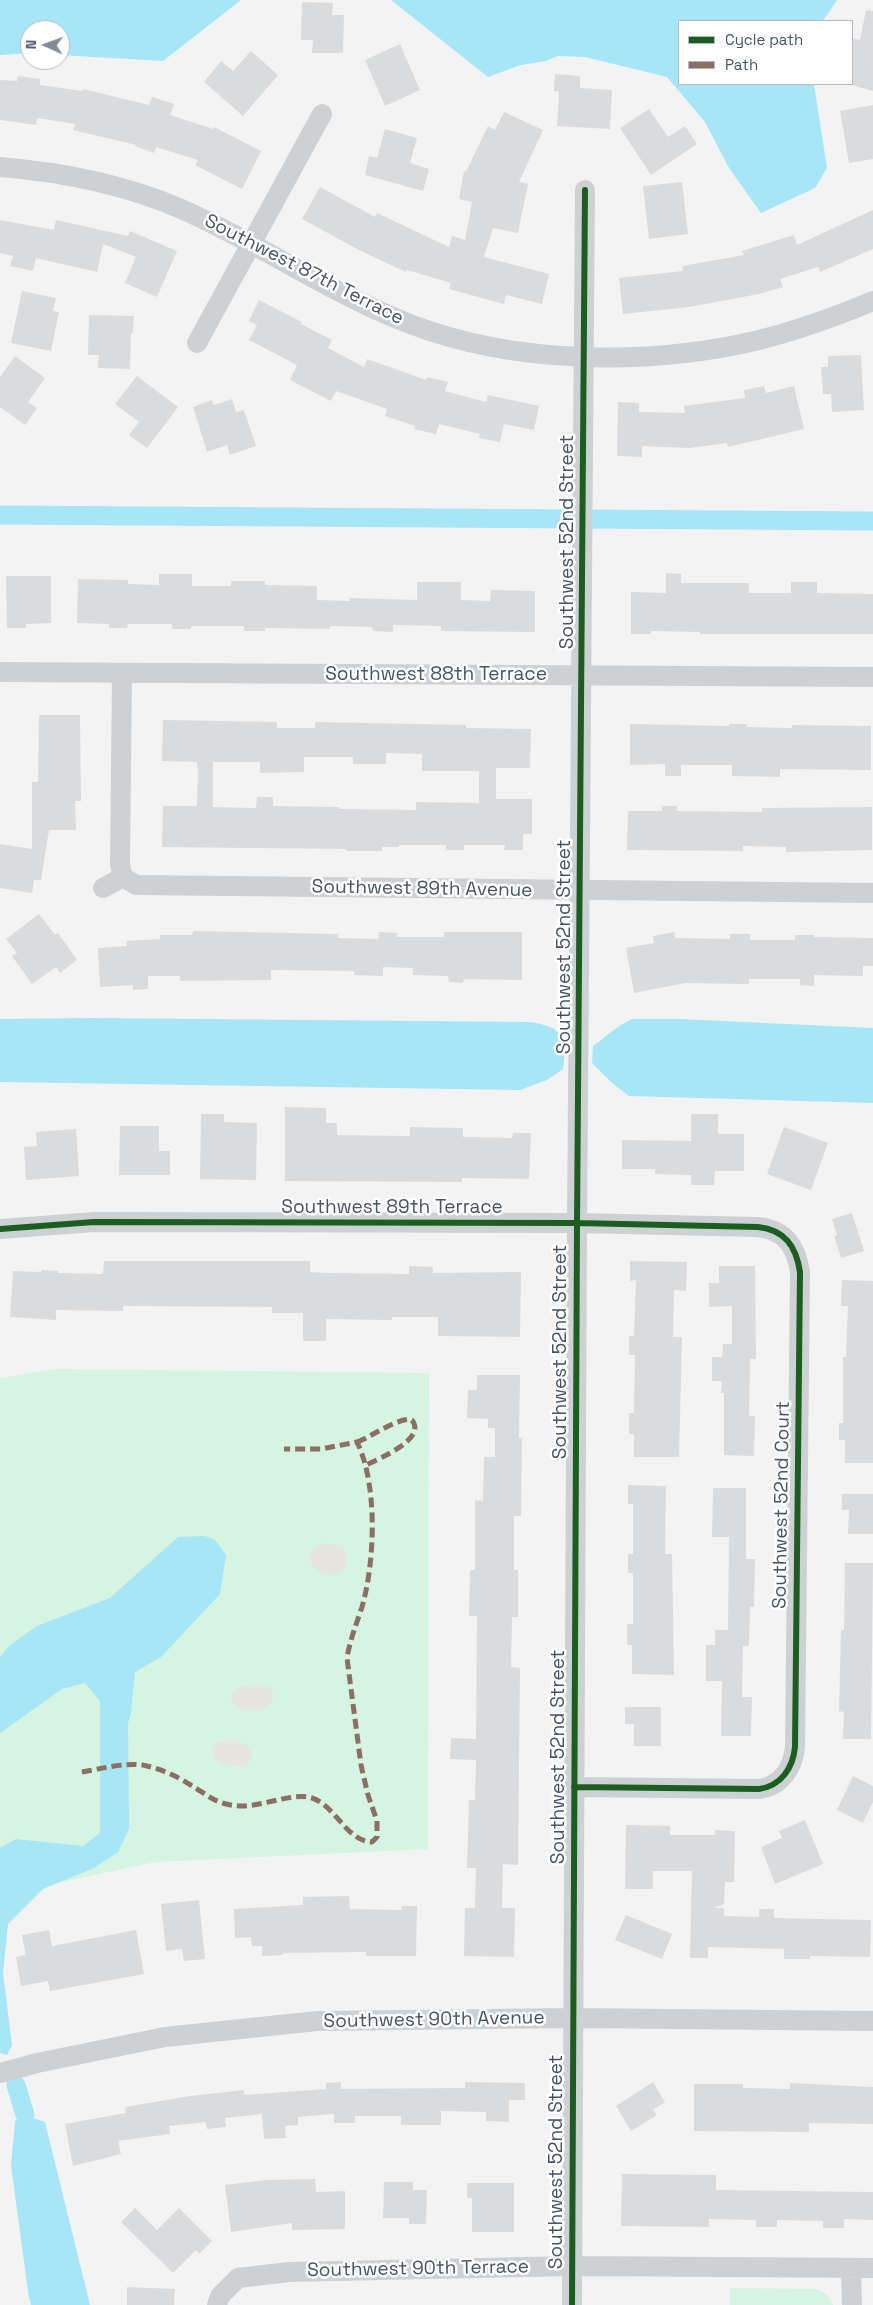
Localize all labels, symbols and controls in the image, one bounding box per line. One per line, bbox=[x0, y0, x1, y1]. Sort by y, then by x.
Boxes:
north arrow bbox=[20, 20, 70, 70]
legend bbox=[678, 20, 853, 85]
text: Cycle path bbox=[725, 30, 803, 49]
text: N bbox=[22, 40, 40, 50]
text: Path bbox=[725, 55, 758, 74]
street label: Southwest 87th Terrace bbox=[201, 210, 407, 330]
street label: Southwest 52nd Street bbox=[557, 435, 579, 649]
street label: Southwest 88th Terrace bbox=[325, 664, 547, 686]
street label: Southwest 52nd Street bbox=[554, 840, 576, 1054]
street label: Southwest 89th Avenue bbox=[311, 876, 533, 902]
street label: Southwest 89th Terrace bbox=[281, 1197, 503, 1219]
street label: Southwest 52nd Street bbox=[550, 1245, 572, 1459]
street label: Southwest 52nd Court bbox=[769, 1401, 795, 1609]
street label: Southwest 52nd Street bbox=[548, 1650, 570, 1864]
street label: Southwest 90th Avenue bbox=[323, 2007, 545, 2033]
street label: Southwest 52nd Street bbox=[546, 2055, 568, 2269]
street label: Southwest 90th Terrace bbox=[307, 2256, 529, 2282]

